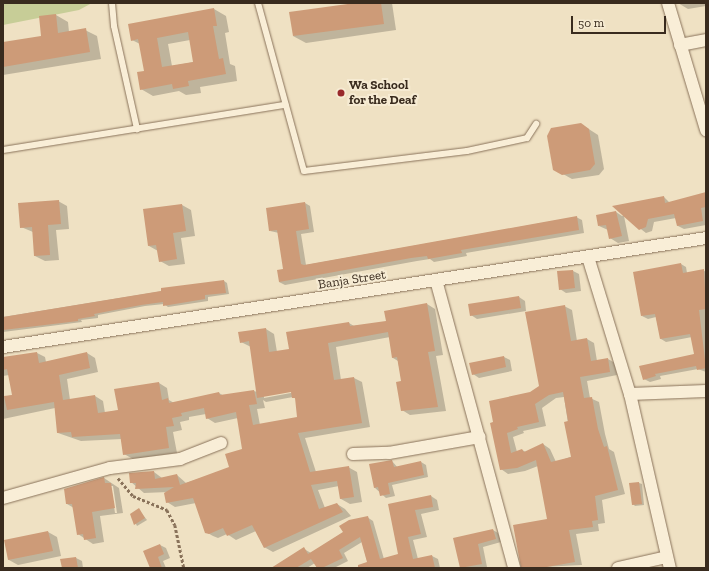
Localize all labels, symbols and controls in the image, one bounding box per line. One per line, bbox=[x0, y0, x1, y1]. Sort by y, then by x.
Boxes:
scale bar bbox=[573, 8, 668, 34]
text: 50 m bbox=[578, 16, 604, 30]
place label: Wa School for the Deaf bbox=[349, 78, 416, 109]
marker: Wa School for the Deaf bbox=[336, 88, 346, 98]
street label: Banja Street bbox=[317, 267, 387, 293]

